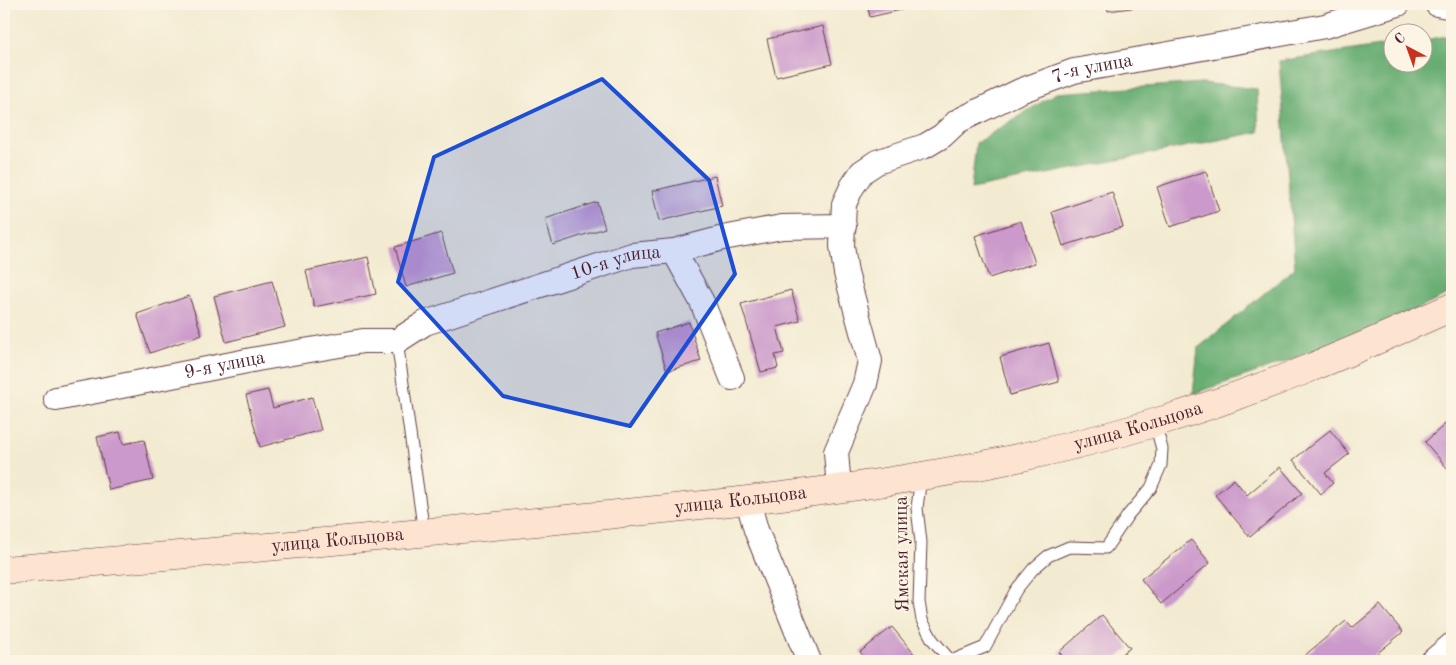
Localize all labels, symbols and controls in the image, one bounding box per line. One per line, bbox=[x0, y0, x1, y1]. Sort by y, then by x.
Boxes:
north arrow bbox=[1384, 22, 1434, 72]
text: С bbox=[1392, 31, 1408, 47]
street label: 7-я улица bbox=[1049, 51, 1135, 88]
street label: 10-я улица bbox=[568, 243, 662, 284]
street label: 9-я улица bbox=[183, 348, 267, 383]
street label: улица Кольцова bbox=[1072, 399, 1206, 454]
street label: улица Кольцова bbox=[673, 483, 809, 517]
street label: Ямская улица bbox=[892, 495, 914, 612]
street label: улица Кольцова bbox=[271, 525, 405, 556]

